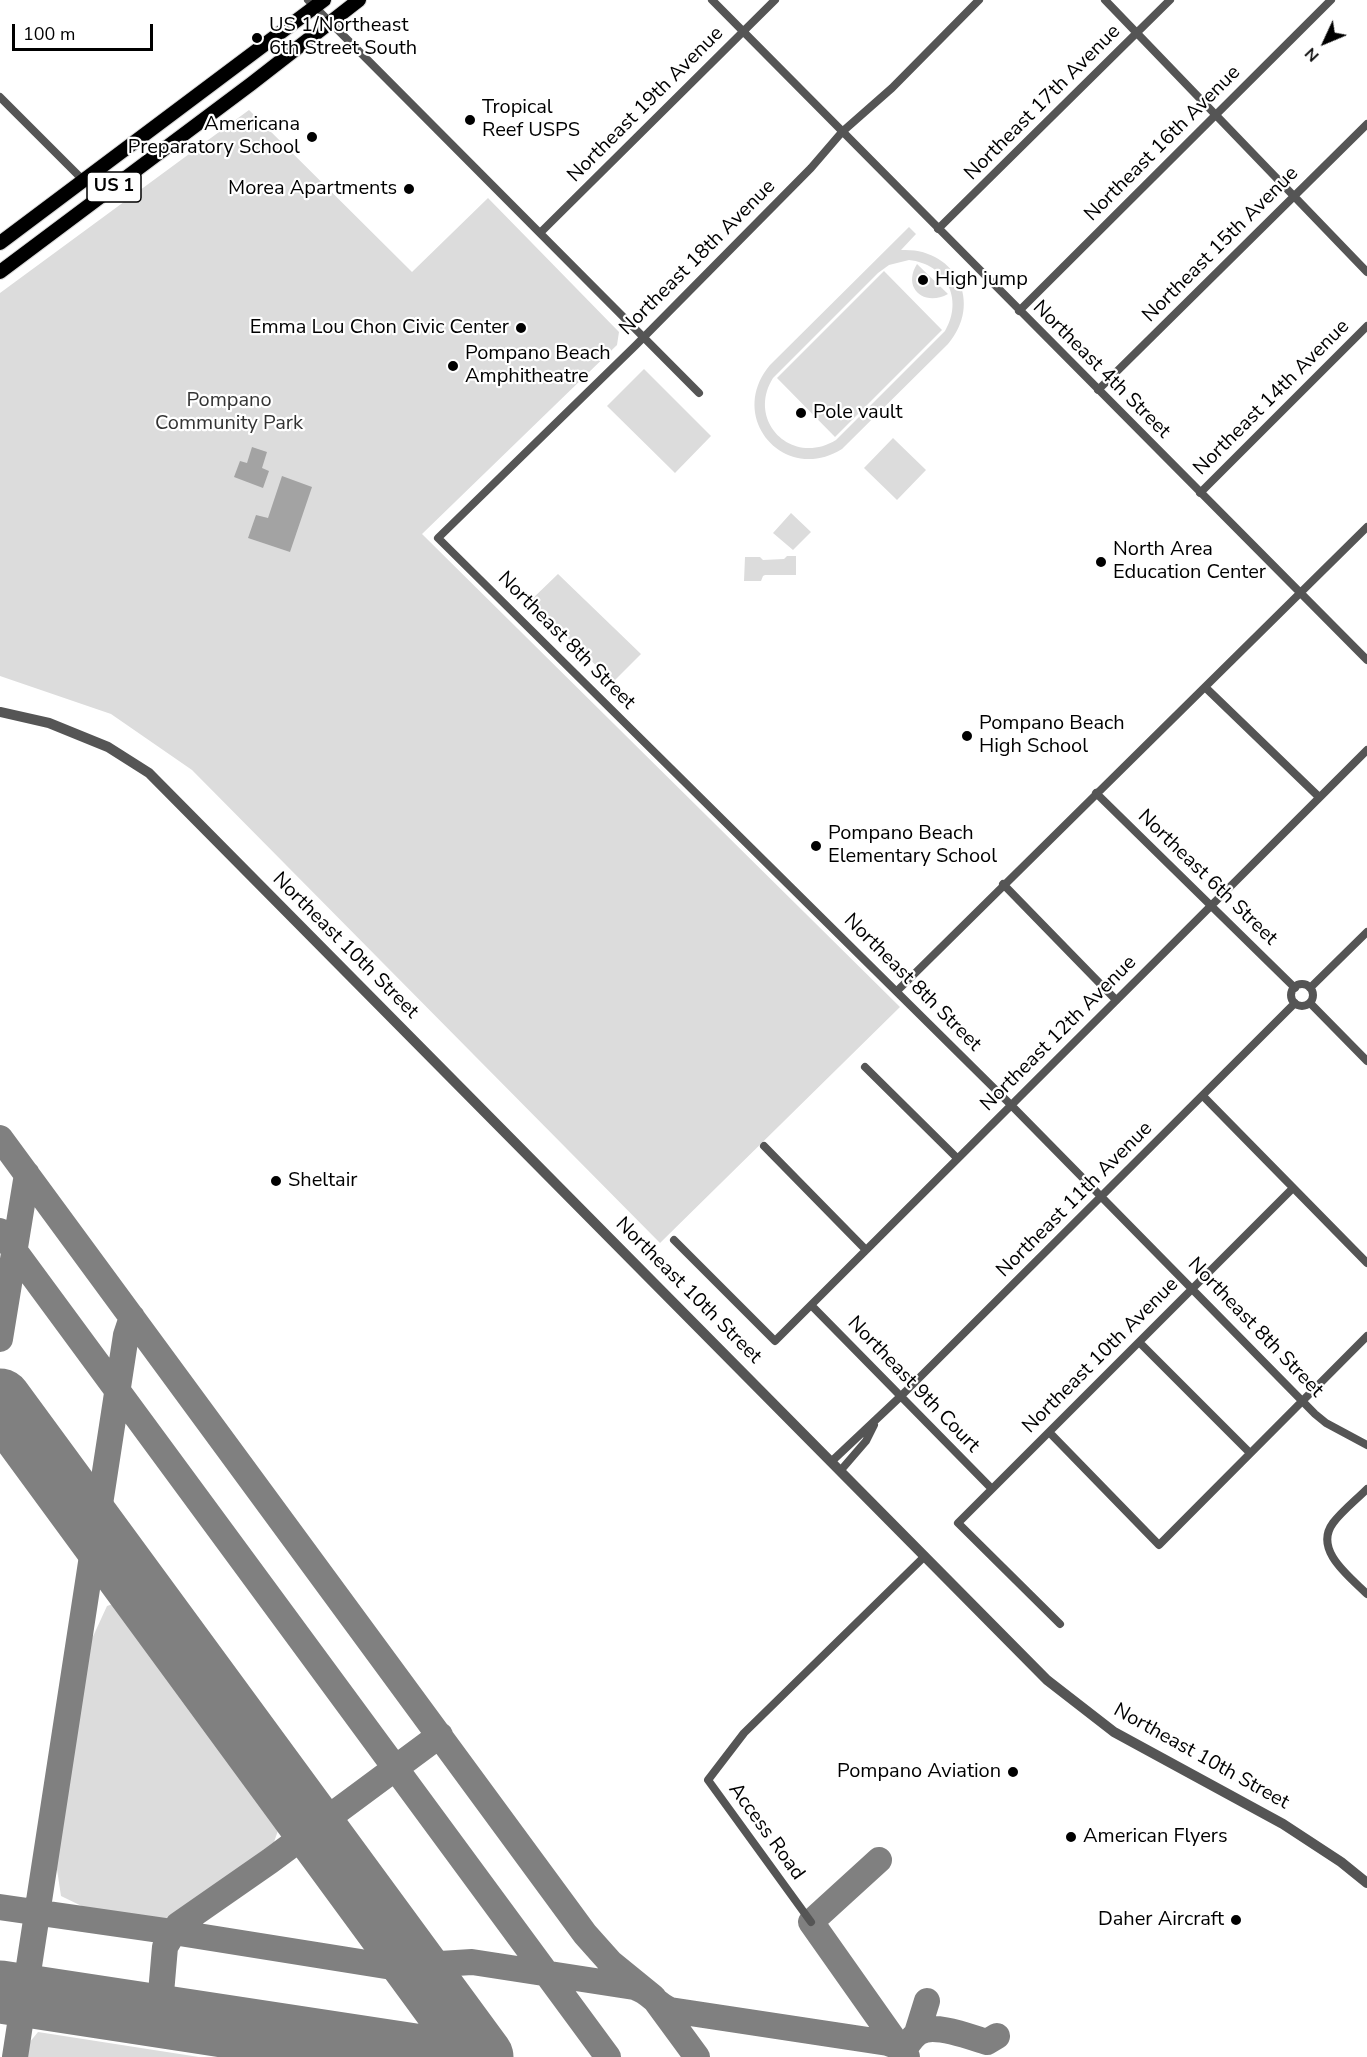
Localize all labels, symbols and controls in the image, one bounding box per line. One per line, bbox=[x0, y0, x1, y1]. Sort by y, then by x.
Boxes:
scale bar bbox=[15, 12, 156, 50]
north arrow bbox=[1295, 12, 1355, 72]
place label: US 1/Northeast 6th Street South bbox=[269, 14, 417, 61]
street label: Northeast 17th Avenue bbox=[960, 20, 1126, 186]
text: 100 m bbox=[23, 22, 75, 46]
street label: Northeast 19th Avenue bbox=[563, 22, 729, 188]
marker: US 1/Northeast 6th Street South bbox=[250, 31, 264, 45]
text: N bbox=[1300, 43, 1324, 66]
street label: Northeast 16th Avenue bbox=[1080, 61, 1246, 227]
place label: Tropical Reef USPS bbox=[482, 96, 580, 143]
place label: Americana Preparatory School bbox=[128, 113, 300, 160]
marker: Tropical Reef USPS bbox=[463, 113, 477, 127]
marker: Americana Preparatory School bbox=[305, 130, 319, 144]
street label: Northeast 15th Avenue bbox=[1138, 162, 1304, 328]
road number: US 1 bbox=[87, 172, 141, 202]
street label: Northeast 18th Avenue bbox=[615, 175, 781, 341]
place label: Morea Apartments bbox=[228, 177, 397, 201]
marker: Morea Apartments bbox=[402, 182, 416, 196]
place label: High jump bbox=[935, 268, 1028, 292]
marker: High jump bbox=[916, 273, 930, 287]
street label: Northeast 4th Street bbox=[1027, 296, 1175, 444]
street label: Northeast 14th Avenue bbox=[1189, 315, 1355, 481]
place label: Emma Lou Chon Civic Center bbox=[250, 316, 509, 340]
marker: Emma Lou Chon Civic Center bbox=[514, 321, 528, 335]
place label: Pompano Beach Amphitheatre bbox=[465, 342, 611, 389]
marker: Pompano Beach Amphitheatre bbox=[446, 359, 460, 373]
park label: Pompano Community Park bbox=[155, 389, 303, 436]
place label: Pole vault bbox=[813, 401, 903, 425]
marker: Pole vault bbox=[794, 406, 808, 420]
place label: North Area Education Center bbox=[1113, 538, 1266, 585]
marker: North Area Education Center bbox=[1094, 555, 1108, 569]
street label: Northeast 8th Street bbox=[492, 567, 640, 715]
place label: Pompano Beach High School bbox=[979, 712, 1125, 759]
marker: Pompano Beach High School bbox=[960, 729, 974, 743]
street label: Northeast 6th Street bbox=[1132, 805, 1282, 951]
place label: Pompano Beach Elementary School bbox=[828, 822, 997, 869]
marker: Pompano Beach Elementary School bbox=[809, 839, 823, 853]
street label: Northeast 10th Street bbox=[267, 868, 423, 1024]
street label: Northeast 8th Street bbox=[838, 909, 986, 1057]
street label: Northeast 12th Avenue bbox=[976, 951, 1142, 1117]
street label: Northeast 11th Avenue bbox=[992, 1117, 1158, 1283]
place label: Sheltair bbox=[288, 1169, 357, 1193]
marker: Sheltair bbox=[269, 1174, 283, 1188]
street label: Northeast 10th Street bbox=[610, 1213, 766, 1369]
street label: Northeast 8th Street bbox=[1182, 1253, 1328, 1403]
street label: Northeast 10th Avenue bbox=[1018, 1273, 1184, 1439]
street label: Northeast 9th Court bbox=[842, 1312, 984, 1458]
street label: Northeast 10th Street bbox=[1109, 1699, 1293, 1815]
place label: Pompano Aviation bbox=[837, 1760, 1001, 1784]
marker: Pompano Aviation bbox=[1006, 1765, 1020, 1779]
street label: Access Road bbox=[723, 1779, 809, 1885]
place label: American Flyers bbox=[1083, 1825, 1228, 1849]
marker: American Flyers bbox=[1064, 1830, 1078, 1844]
place label: Daher Aircraft bbox=[1098, 1908, 1224, 1932]
marker: Daher Aircraft bbox=[1229, 1913, 1243, 1927]

